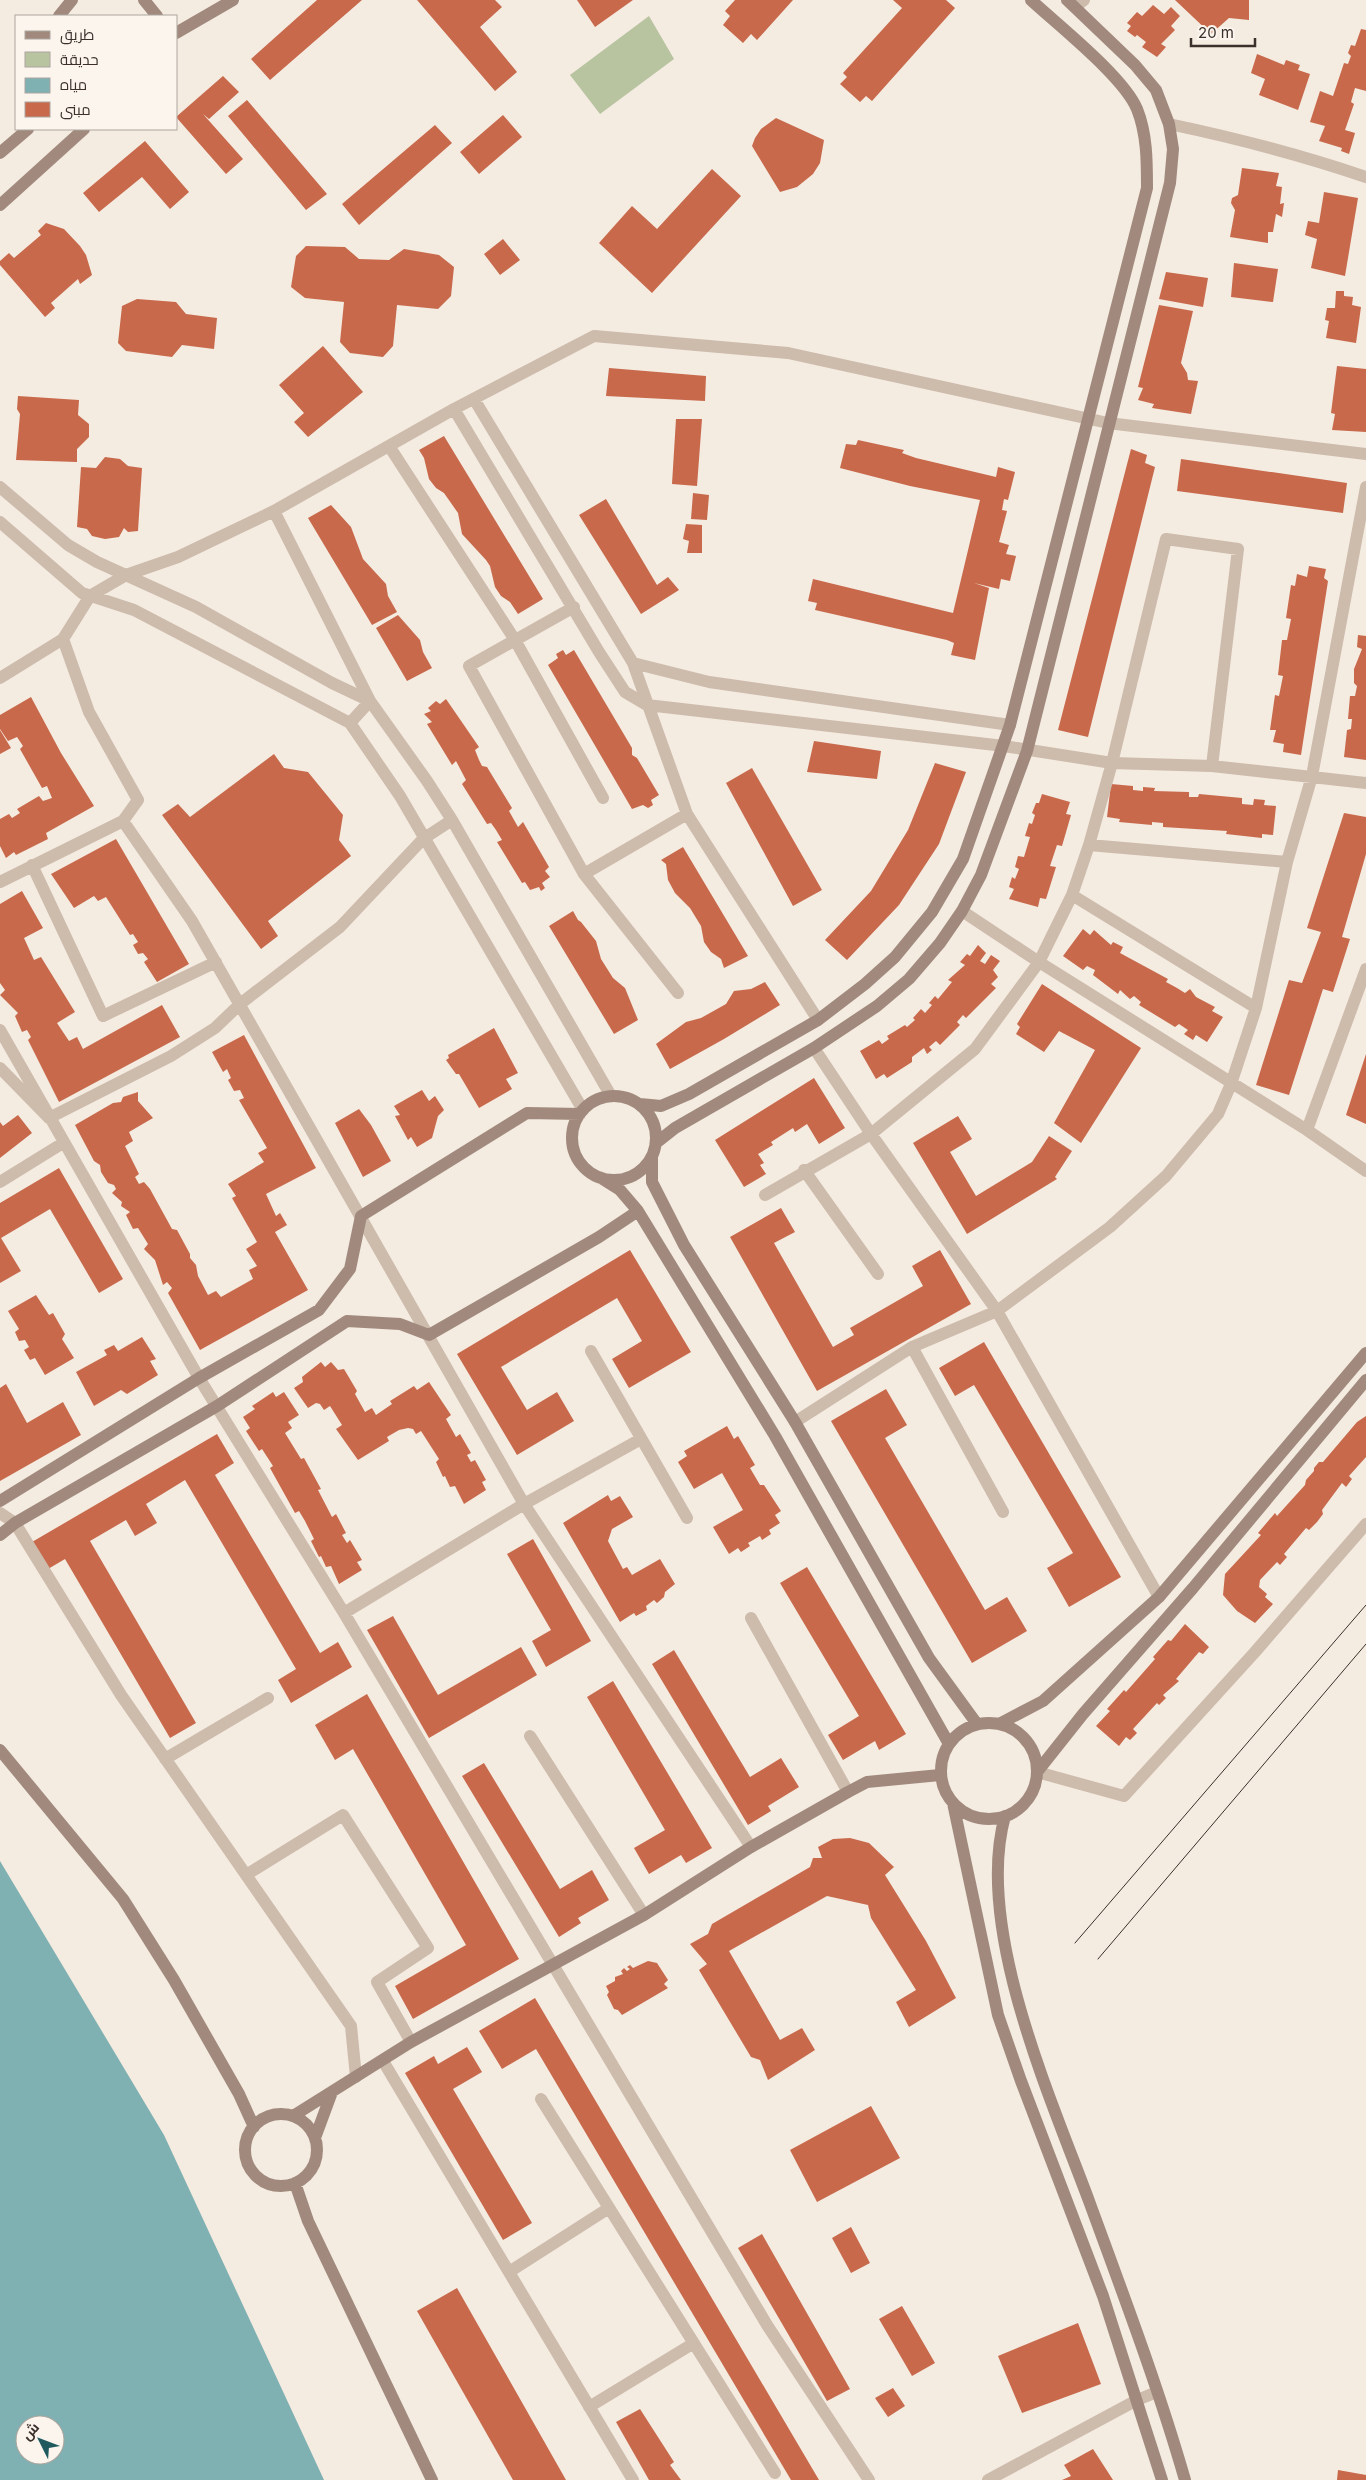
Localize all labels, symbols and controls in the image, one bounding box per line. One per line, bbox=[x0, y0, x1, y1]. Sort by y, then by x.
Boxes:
legend bbox=[15, 15, 178, 130]
scale bar bbox=[1191, 15, 1255, 47]
text: 20 m bbox=[1198, 23, 1234, 42]
text: طريق bbox=[60, 25, 94, 45]
text: حديقة bbox=[60, 50, 99, 69]
text: مياه bbox=[60, 75, 87, 94]
text: مبنى bbox=[60, 100, 91, 120]
north arrow bbox=[15, 2415, 65, 2465]
text: ش bbox=[18, 2419, 43, 2444]

